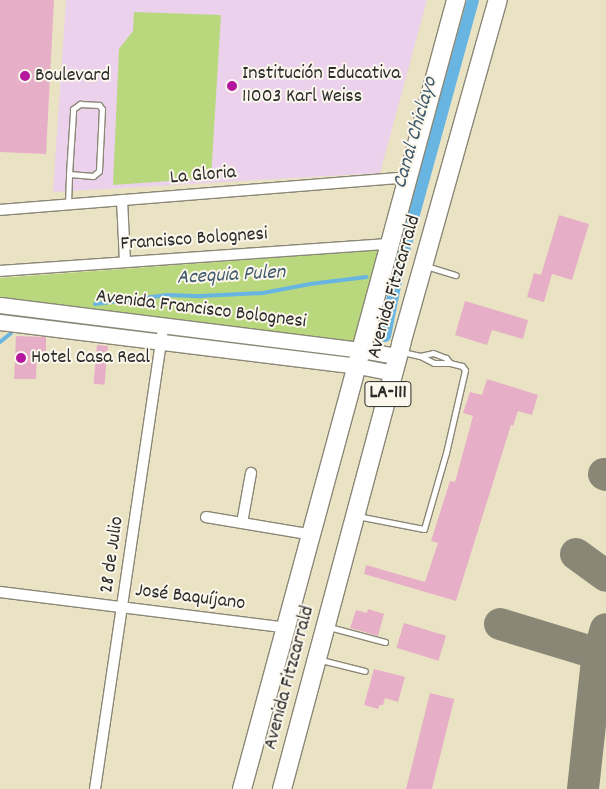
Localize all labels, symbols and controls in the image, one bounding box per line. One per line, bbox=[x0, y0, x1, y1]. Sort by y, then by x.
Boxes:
place label: Institución Educativa 11003 Karl Weiss bbox=[242, 62, 401, 109]
place label: Boulevard bbox=[35, 64, 110, 88]
marker: Boulevard bbox=[19, 70, 31, 82]
water label: Canal Chiclayo bbox=[388, 74, 444, 192]
marker: Institución Educativa 11003 Karl Weiss bbox=[226, 80, 238, 92]
street label: La Gloria bbox=[169, 161, 237, 191]
street label: Avenida Fitzcarrald bbox=[363, 213, 427, 361]
street label: Francisco Bolognesi bbox=[120, 223, 268, 257]
water label: Acequia Pulen bbox=[176, 261, 286, 291]
street label: Avenida Francisco Bolognesi bbox=[94, 285, 308, 335]
place label: Hotel Casa Real bbox=[31, 346, 150, 370]
marker: Hotel Casa Real bbox=[15, 352, 27, 364]
road number: LA-111 bbox=[364, 378, 412, 410]
street label: 28 de Julio bbox=[96, 515, 130, 595]
street label: José Baquíjano bbox=[134, 579, 246, 617]
street label: Avenida Fitzcarrald bbox=[259, 604, 321, 752]

